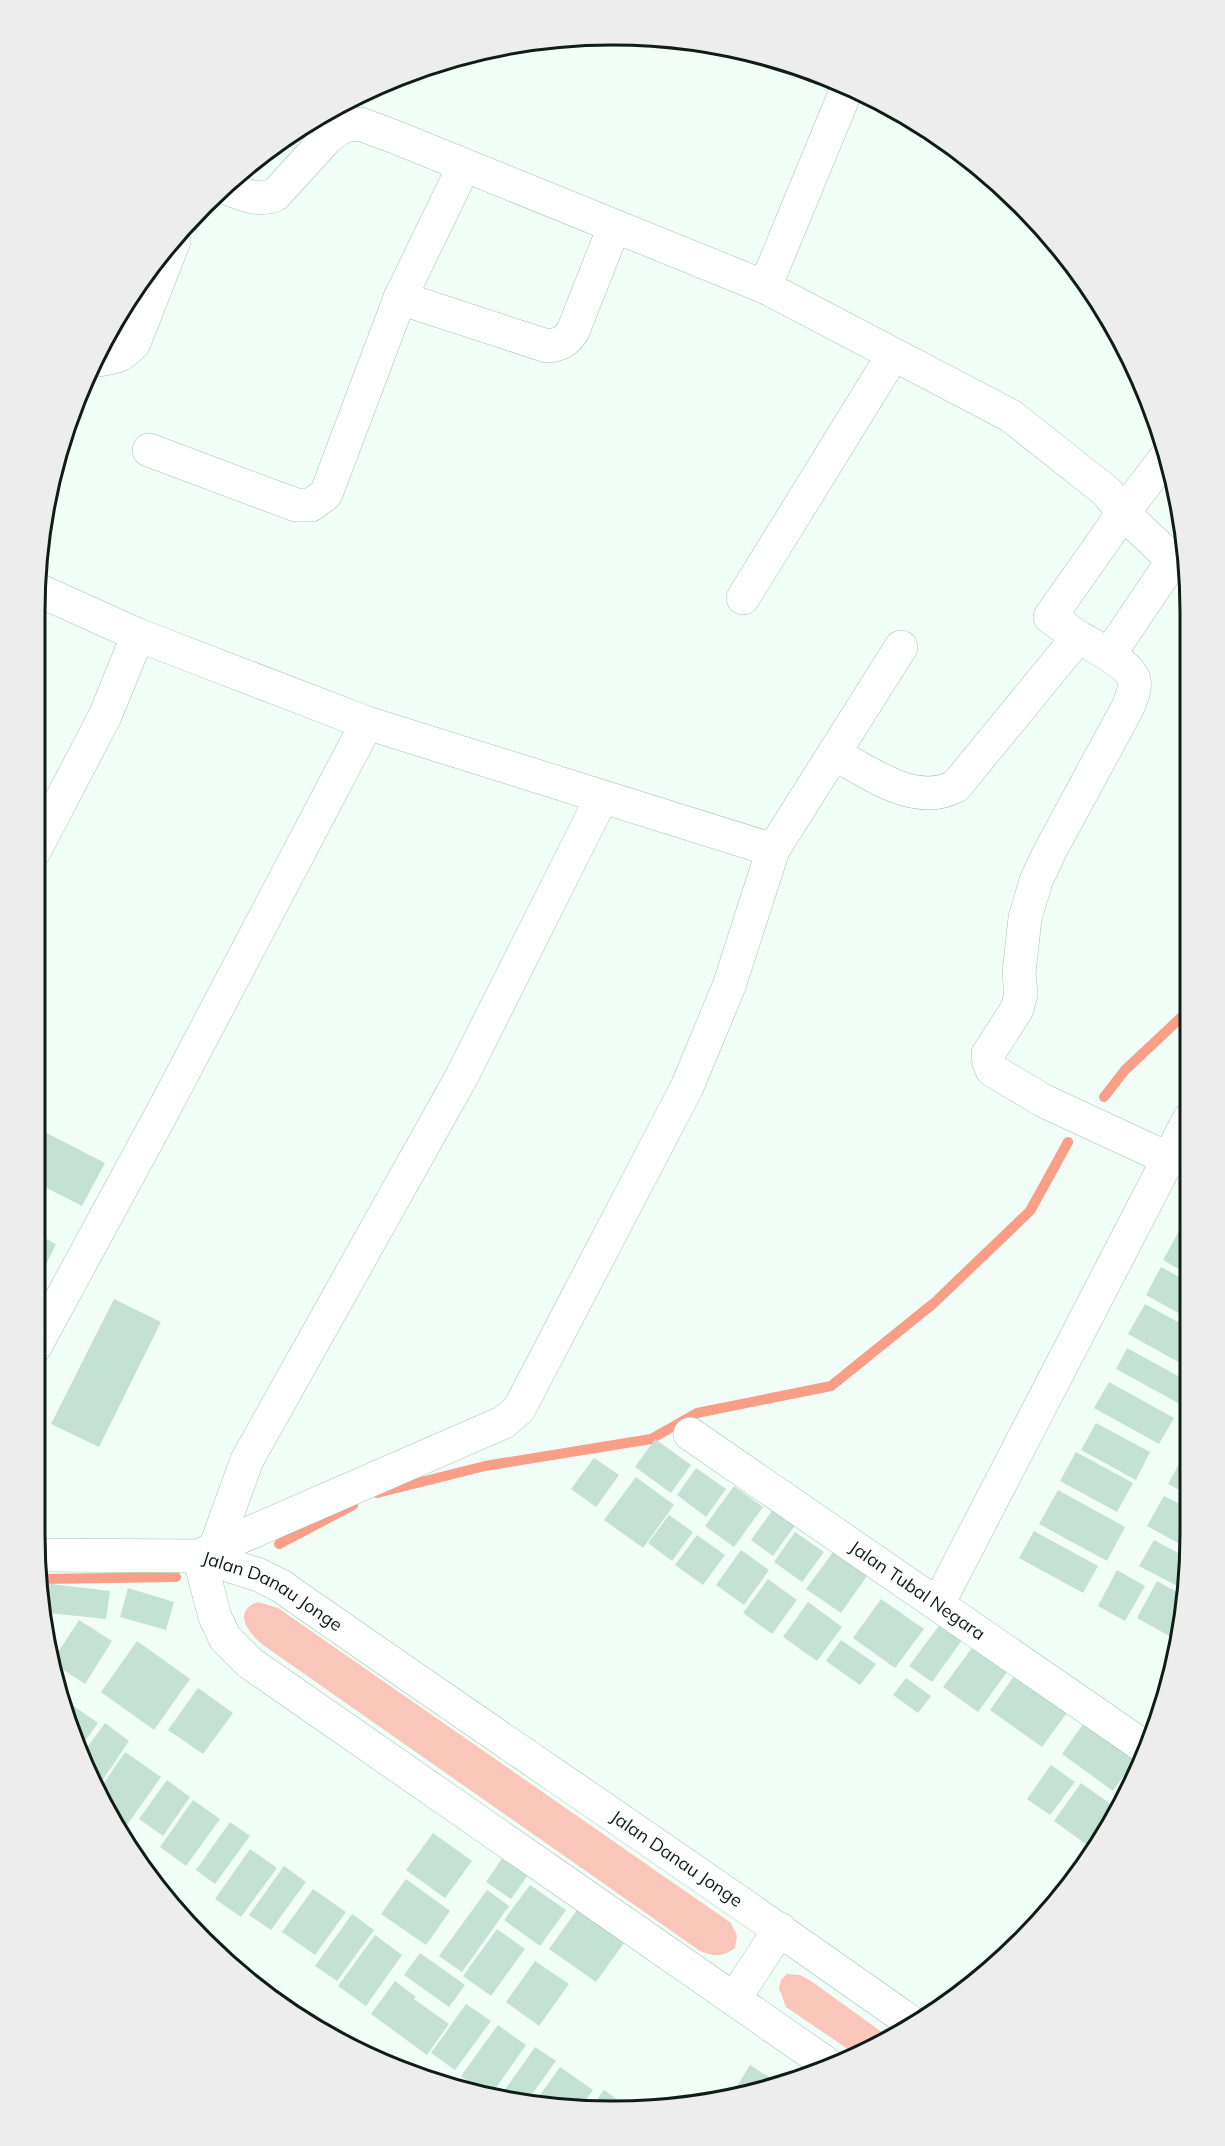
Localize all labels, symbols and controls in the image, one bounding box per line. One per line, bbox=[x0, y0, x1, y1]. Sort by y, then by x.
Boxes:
street label: Jalan Tubal Negara bbox=[845, 1535, 990, 1645]
street label: Jalan Danau Jonge bbox=[200, 1546, 347, 1636]
street label: Jalan Danau Jonge bbox=[606, 1805, 747, 1912]

